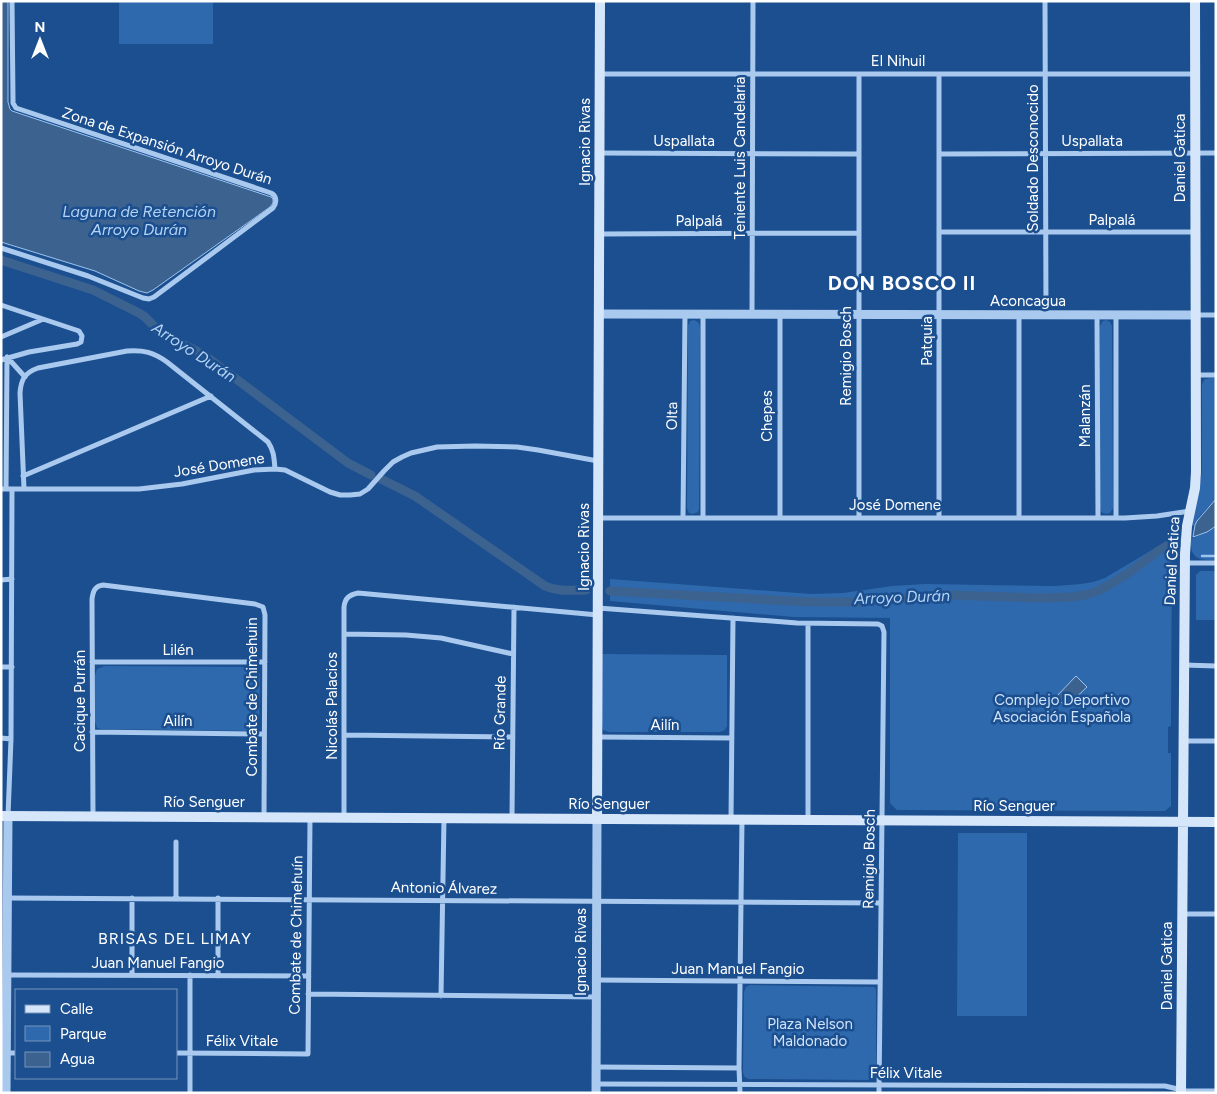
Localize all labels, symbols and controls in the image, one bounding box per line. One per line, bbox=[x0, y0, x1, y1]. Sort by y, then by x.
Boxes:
north arrow bbox=[15, 15, 65, 65]
text: N bbox=[35, 19, 45, 36]
street label: El Nihuil bbox=[871, 52, 925, 70]
street label: Teniente Luis Candelaria bbox=[731, 77, 749, 239]
street label: Soldado Desconocido bbox=[1024, 84, 1042, 232]
street label: Ignacio Rivas bbox=[576, 98, 594, 186]
street label: Zona de Expansión Arroyo Durán bbox=[60, 104, 274, 188]
street label: Daniel Gatica bbox=[1171, 114, 1189, 202]
street label: Uspallata bbox=[653, 132, 715, 150]
street label: Uspallata bbox=[1061, 132, 1123, 150]
water label: Laguna de Retención Arroyo Durán bbox=[62, 202, 216, 239]
street label: Palpalá bbox=[1089, 211, 1135, 229]
street label: Palpalá bbox=[676, 212, 722, 230]
district label: DON BOSCO II bbox=[828, 271, 976, 295]
street label: Aconcagua bbox=[990, 292, 1066, 310]
street label: Remigio Bosch bbox=[837, 306, 855, 406]
street label: Patquia bbox=[918, 316, 936, 366]
water label: Arroyo Durán bbox=[148, 317, 239, 386]
street label: Malanzán bbox=[1076, 384, 1094, 448]
street label: Chepes bbox=[758, 390, 776, 442]
street label: Olta bbox=[663, 402, 681, 430]
street label: José Domene bbox=[172, 449, 266, 481]
street label: José Domene bbox=[849, 496, 941, 514]
street label: Ignacio Rivas bbox=[575, 503, 593, 591]
street label: Daniel Gatica bbox=[1161, 516, 1183, 606]
water label: Arroyo Durán bbox=[853, 586, 950, 608]
street label: Combate de Chimehuin bbox=[243, 617, 261, 777]
street label: Lilén bbox=[162, 641, 194, 659]
street label: Cacique Purrán bbox=[71, 650, 89, 752]
street label: Nicolás Palacios bbox=[323, 652, 341, 760]
street label: Río Grande bbox=[490, 675, 510, 751]
park label: Complejo Deportivo Asociación Española bbox=[993, 691, 1131, 726]
street label: Ailín bbox=[164, 712, 192, 730]
street label: Ailín bbox=[651, 716, 679, 734]
street label: Río Senguer bbox=[163, 793, 245, 811]
street label: Río Senguer bbox=[568, 795, 650, 813]
street label: Río Senguer bbox=[973, 797, 1055, 815]
street label: Remigio Bosch bbox=[859, 809, 879, 909]
street label: Combate de Chimehuín bbox=[286, 855, 306, 1015]
street label: Antonio Álvarez bbox=[391, 878, 497, 898]
street label: Ignacio Rivas bbox=[572, 908, 590, 996]
street label: Daniel Gatica bbox=[1158, 922, 1176, 1010]
district label: BRISAS DEL LIMAY bbox=[98, 929, 252, 948]
street label: Juan Manuel Fangio bbox=[91, 954, 225, 972]
street label: Juan Manuel Fangio bbox=[671, 960, 805, 978]
legend bbox=[15, 989, 178, 1079]
text: Calle bbox=[60, 1000, 93, 1018]
park label: Plaza Nelson Maldonado bbox=[767, 1015, 853, 1050]
text: Parque bbox=[60, 1025, 107, 1043]
street label: Félix Vitale bbox=[206, 1032, 278, 1050]
text: Agua bbox=[60, 1050, 95, 1068]
street label: Félix Vitale bbox=[870, 1064, 942, 1082]

